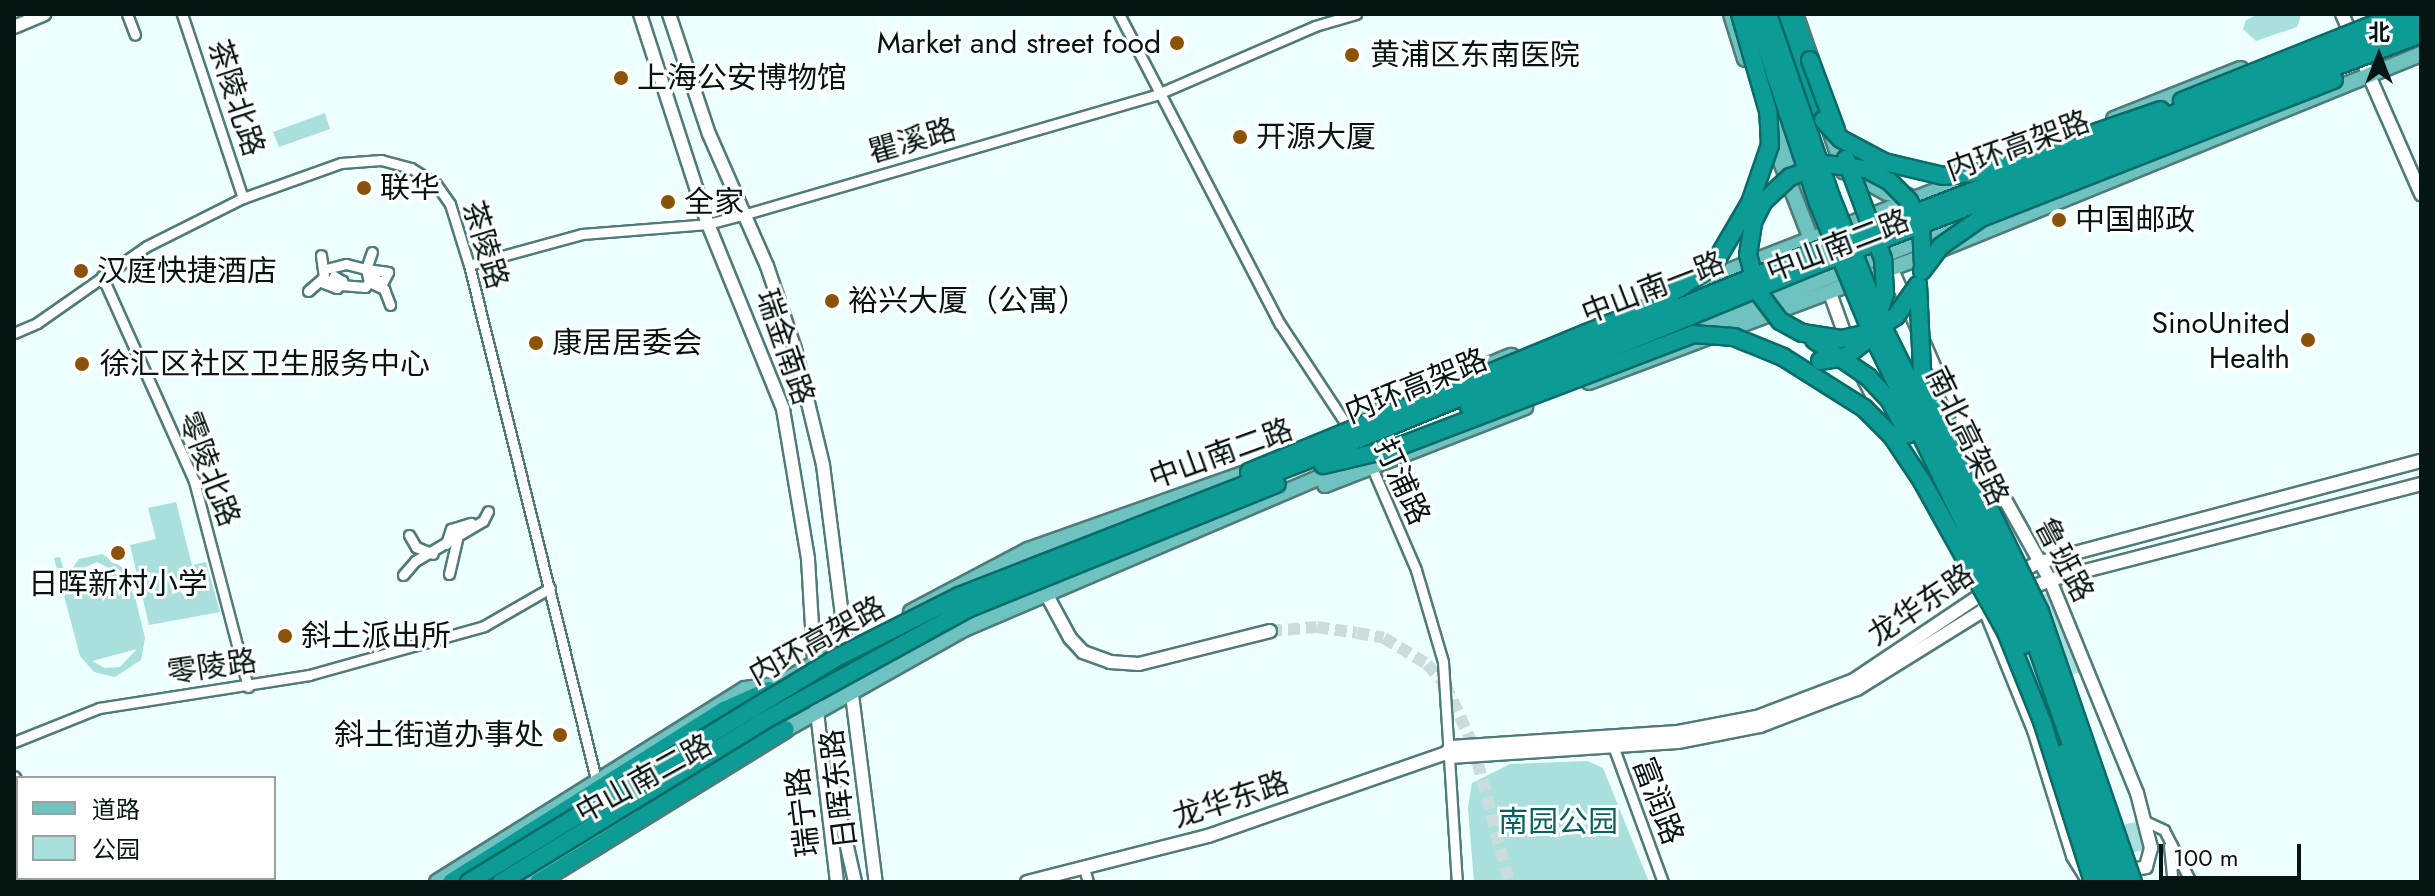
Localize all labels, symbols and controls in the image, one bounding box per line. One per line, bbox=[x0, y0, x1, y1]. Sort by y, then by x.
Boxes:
north arrow bbox=[2339, 16, 2419, 96]
text: 北 bbox=[2368, 16, 2390, 48]
place label: Market and street food bbox=[877, 25, 1161, 61]
marker: Market and street food bbox=[1168, 34, 1186, 52]
street label: 茶陵北路 bbox=[200, 35, 272, 161]
place label: 黄浦区东南医院 bbox=[1370, 37, 1580, 73]
marker: 黄浦区东南医院 bbox=[1341, 44, 1363, 66]
place label: 上海公安博物馆 bbox=[637, 60, 847, 96]
marker: 上海公安博物馆 bbox=[612, 69, 630, 87]
street label: 内环高架路 bbox=[1941, 103, 2095, 189]
street label: 瞿溪路 bbox=[864, 111, 960, 171]
place label: 开源大厦 bbox=[1256, 119, 1376, 155]
marker: 开源大厦 bbox=[1231, 128, 1249, 146]
place label: 联华 bbox=[380, 170, 440, 206]
marker: 联华 bbox=[355, 179, 373, 197]
place label: 全家 bbox=[684, 184, 744, 220]
marker: 全家 bbox=[659, 193, 677, 211]
street label: 茶陵路 bbox=[455, 197, 515, 293]
street label: 中山南二路 bbox=[1762, 202, 1914, 290]
place label: 中国邮政 bbox=[2075, 202, 2195, 238]
marker: 中国邮政 bbox=[2050, 211, 2068, 229]
street label: 中山南一路 bbox=[1577, 244, 1729, 332]
place label: 汉庭快捷酒店 bbox=[97, 253, 277, 289]
marker: 汉庭快捷酒店 bbox=[72, 262, 90, 280]
place label: 裕兴大厦（公寓） bbox=[848, 283, 1088, 319]
street label: 瑞金南路 bbox=[748, 284, 822, 410]
marker: 裕兴大厦（公寓） bbox=[823, 292, 841, 310]
place label: SinoUnited Health bbox=[2152, 305, 2290, 376]
place label: 康居居委会 bbox=[552, 325, 702, 361]
marker: SinoUnited Health bbox=[2297, 329, 2319, 351]
marker: 康居居委会 bbox=[527, 334, 545, 352]
street label: 内环高架路 bbox=[1340, 341, 1492, 431]
place label: 徐汇区社区卫生服务中心 bbox=[100, 346, 430, 382]
marker: 徐汇区社区卫生服务中心 bbox=[71, 353, 93, 375]
street label: 南北高架路 bbox=[1918, 361, 2016, 511]
street label: 零陵北路 bbox=[171, 407, 247, 531]
street label: 中山南二路 bbox=[1144, 411, 1298, 497]
street label: 打浦路 bbox=[1367, 434, 1437, 530]
street label: 鲁班路 bbox=[2027, 512, 2101, 608]
marker: 日晖新村小学 bbox=[109, 544, 127, 562]
street label: 龙华东路 bbox=[1861, 557, 1981, 653]
place label: 日晖新村小学 bbox=[28, 566, 208, 602]
street label: 内环高架路 bbox=[743, 589, 891, 693]
place label: 斜土派出所 bbox=[301, 618, 451, 654]
marker: 斜土派出所 bbox=[276, 627, 294, 645]
street label: 零陵路 bbox=[165, 643, 259, 691]
place label: 斜土街道办事处 bbox=[334, 717, 544, 753]
marker: 斜土街道办事处 bbox=[551, 726, 569, 744]
street label: 中山南二路 bbox=[570, 727, 718, 831]
street label: 日晖东路 bbox=[814, 727, 864, 851]
street label: 富润路 bbox=[1625, 753, 1691, 849]
street label: 龙华东路 bbox=[1168, 764, 1294, 836]
street label: 瑞宁路 bbox=[780, 765, 826, 859]
legend bbox=[16, 776, 276, 880]
text: 道路 bbox=[92, 792, 140, 827]
park label: 南园公园 bbox=[1498, 804, 1618, 840]
scale bar bbox=[2163, 828, 2305, 878]
text: 公园 bbox=[92, 832, 140, 867]
text: 100 m bbox=[2173, 840, 2239, 875]

